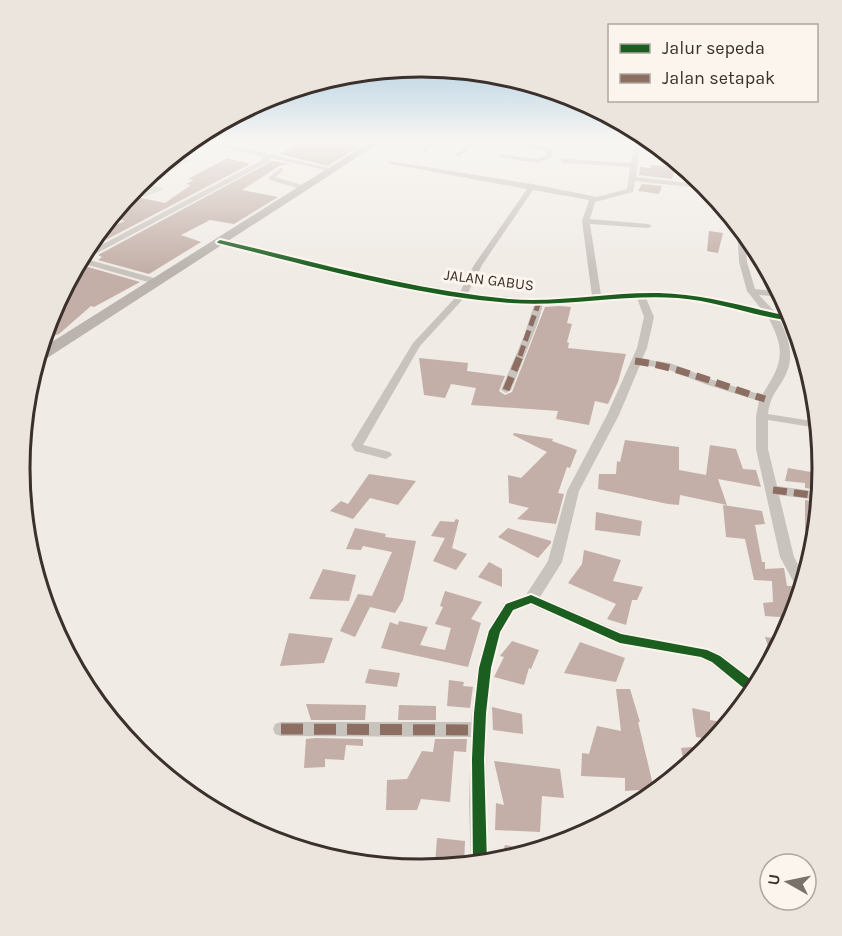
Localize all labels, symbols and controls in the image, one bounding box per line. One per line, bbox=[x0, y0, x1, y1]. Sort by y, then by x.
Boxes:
legend bbox=[608, 24, 818, 102]
text: Jalur sepeda bbox=[662, 37, 765, 59]
text: Jalan setapak bbox=[662, 67, 775, 89]
street label: JALAN GABUS bbox=[443, 266, 535, 294]
north arrow bbox=[758, 852, 818, 912]
text: U bbox=[763, 873, 784, 887]

